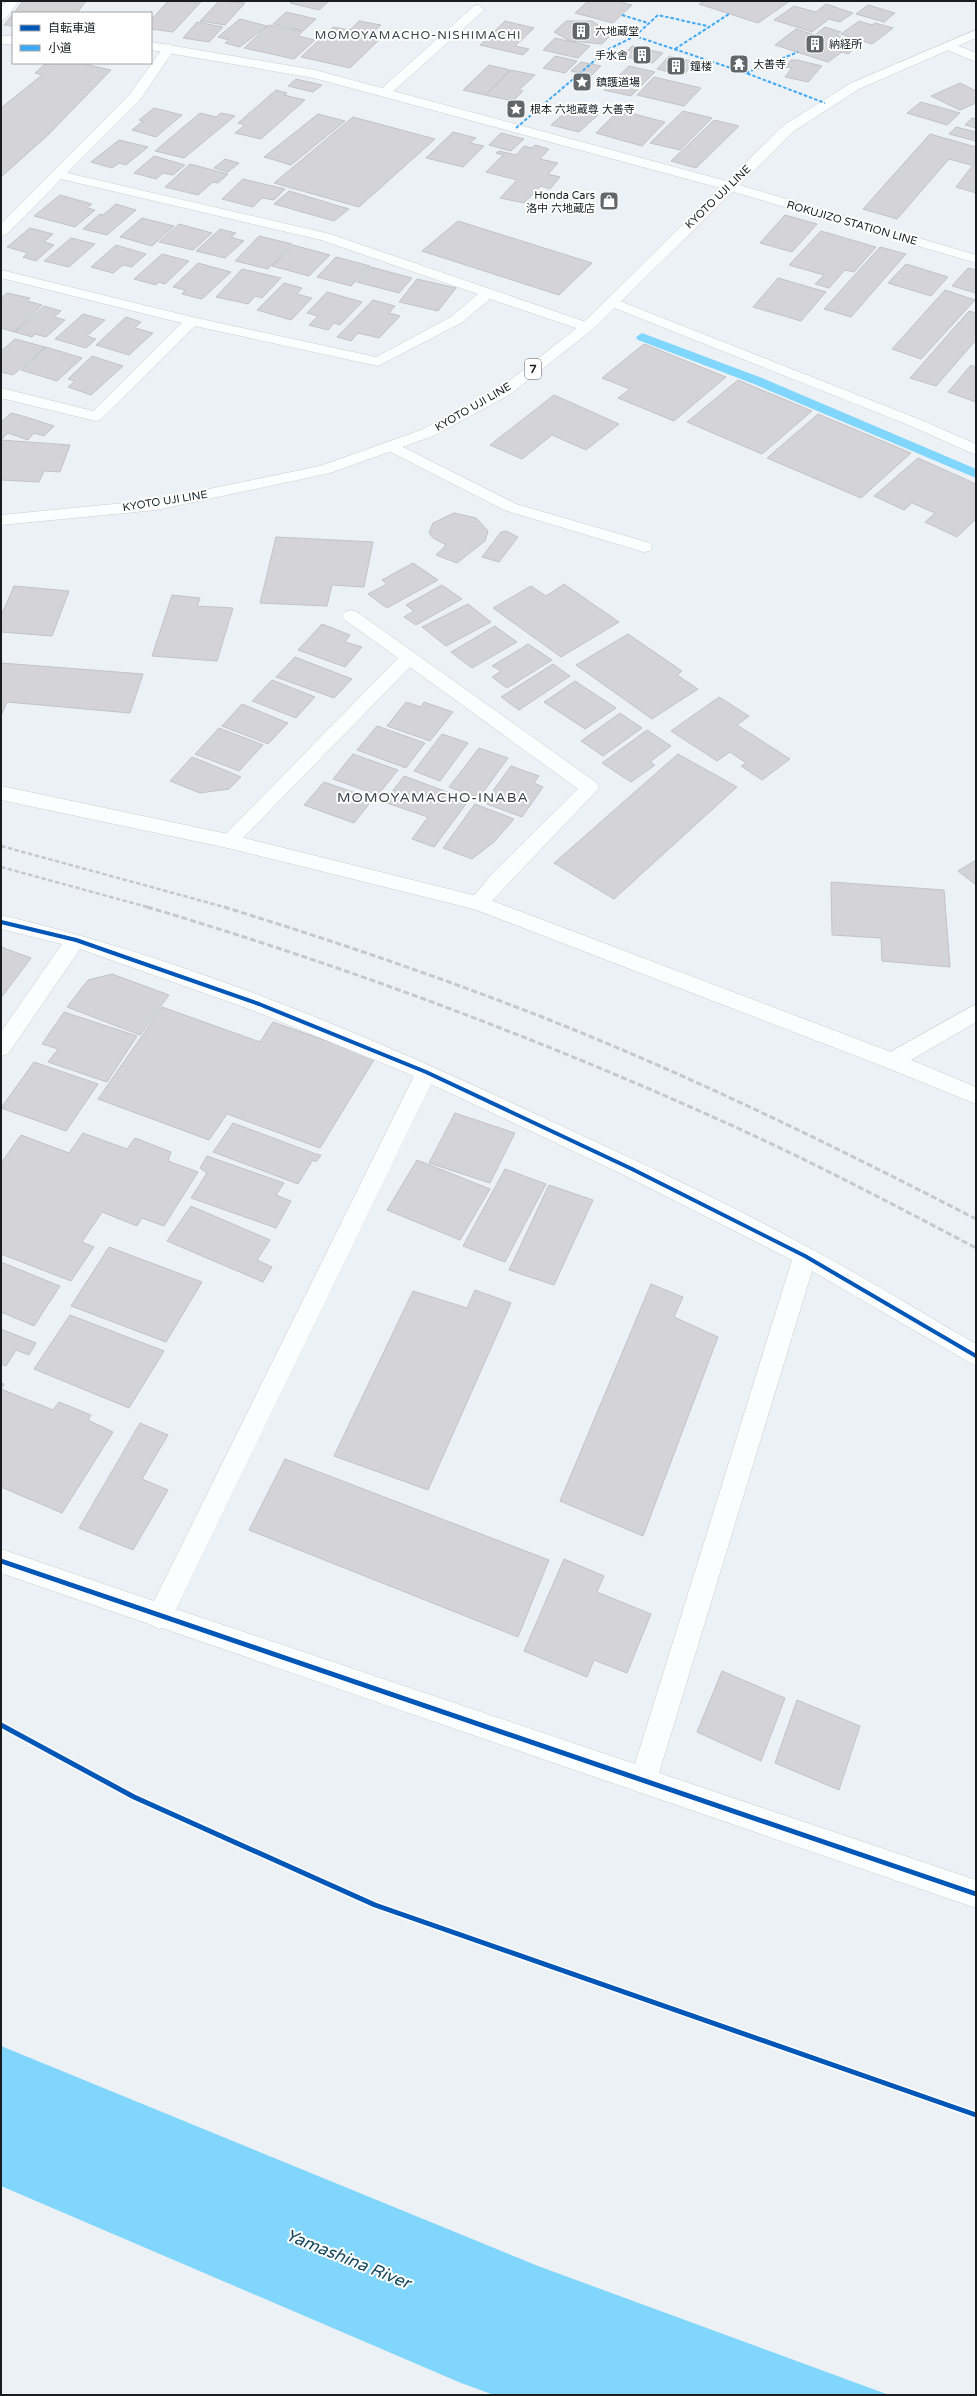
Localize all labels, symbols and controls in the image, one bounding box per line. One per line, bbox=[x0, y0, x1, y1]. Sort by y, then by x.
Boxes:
legend bbox=[12, 12, 152, 64]
building icon: 六地蔵堂 bbox=[570, 20, 592, 42]
text: 自転車道 bbox=[48, 21, 96, 35]
place label: 六地蔵堂 bbox=[595, 25, 639, 38]
district label: MOMOYAMACHO-NISHIMACHI bbox=[315, 28, 521, 42]
building icon: 納経所 bbox=[804, 33, 826, 55]
place label: 納経所 bbox=[829, 38, 863, 51]
text: 小道 bbox=[48, 41, 72, 55]
building icon: 手水舎 bbox=[631, 44, 653, 66]
place label: 手水舎 bbox=[595, 49, 628, 62]
temple icon: 大善寺 bbox=[728, 53, 750, 75]
building icon: 鐘楼 bbox=[665, 55, 687, 77]
place label: 大善寺 bbox=[753, 58, 786, 71]
place label: 鐘楼 bbox=[690, 60, 712, 73]
place icon: 鎮護道場 bbox=[571, 71, 593, 93]
place label: 鎮護道場 bbox=[596, 76, 640, 89]
place icon: 根本 六地蔵尊 大善寺 bbox=[505, 98, 527, 120]
place label: 根本 六地蔵尊 大善寺 bbox=[530, 103, 635, 116]
street label: KYOTO UJI LINE bbox=[683, 163, 753, 231]
place label: Honda Cars 洛中 六地蔵店 bbox=[526, 189, 595, 215]
shop icon: Honda Cars 洛中 六地蔵店 bbox=[598, 190, 620, 212]
street label: ROKUJIZO STATION LINE bbox=[785, 198, 919, 248]
road number: 7 bbox=[525, 359, 541, 379]
street label: KYOTO UJI LINE bbox=[433, 380, 513, 434]
street label: KYOTO UJI LINE bbox=[122, 488, 208, 514]
district label: MOMOYAMACHO-INABA bbox=[337, 789, 529, 806]
water label: Yamashina River bbox=[283, 2224, 416, 2295]

